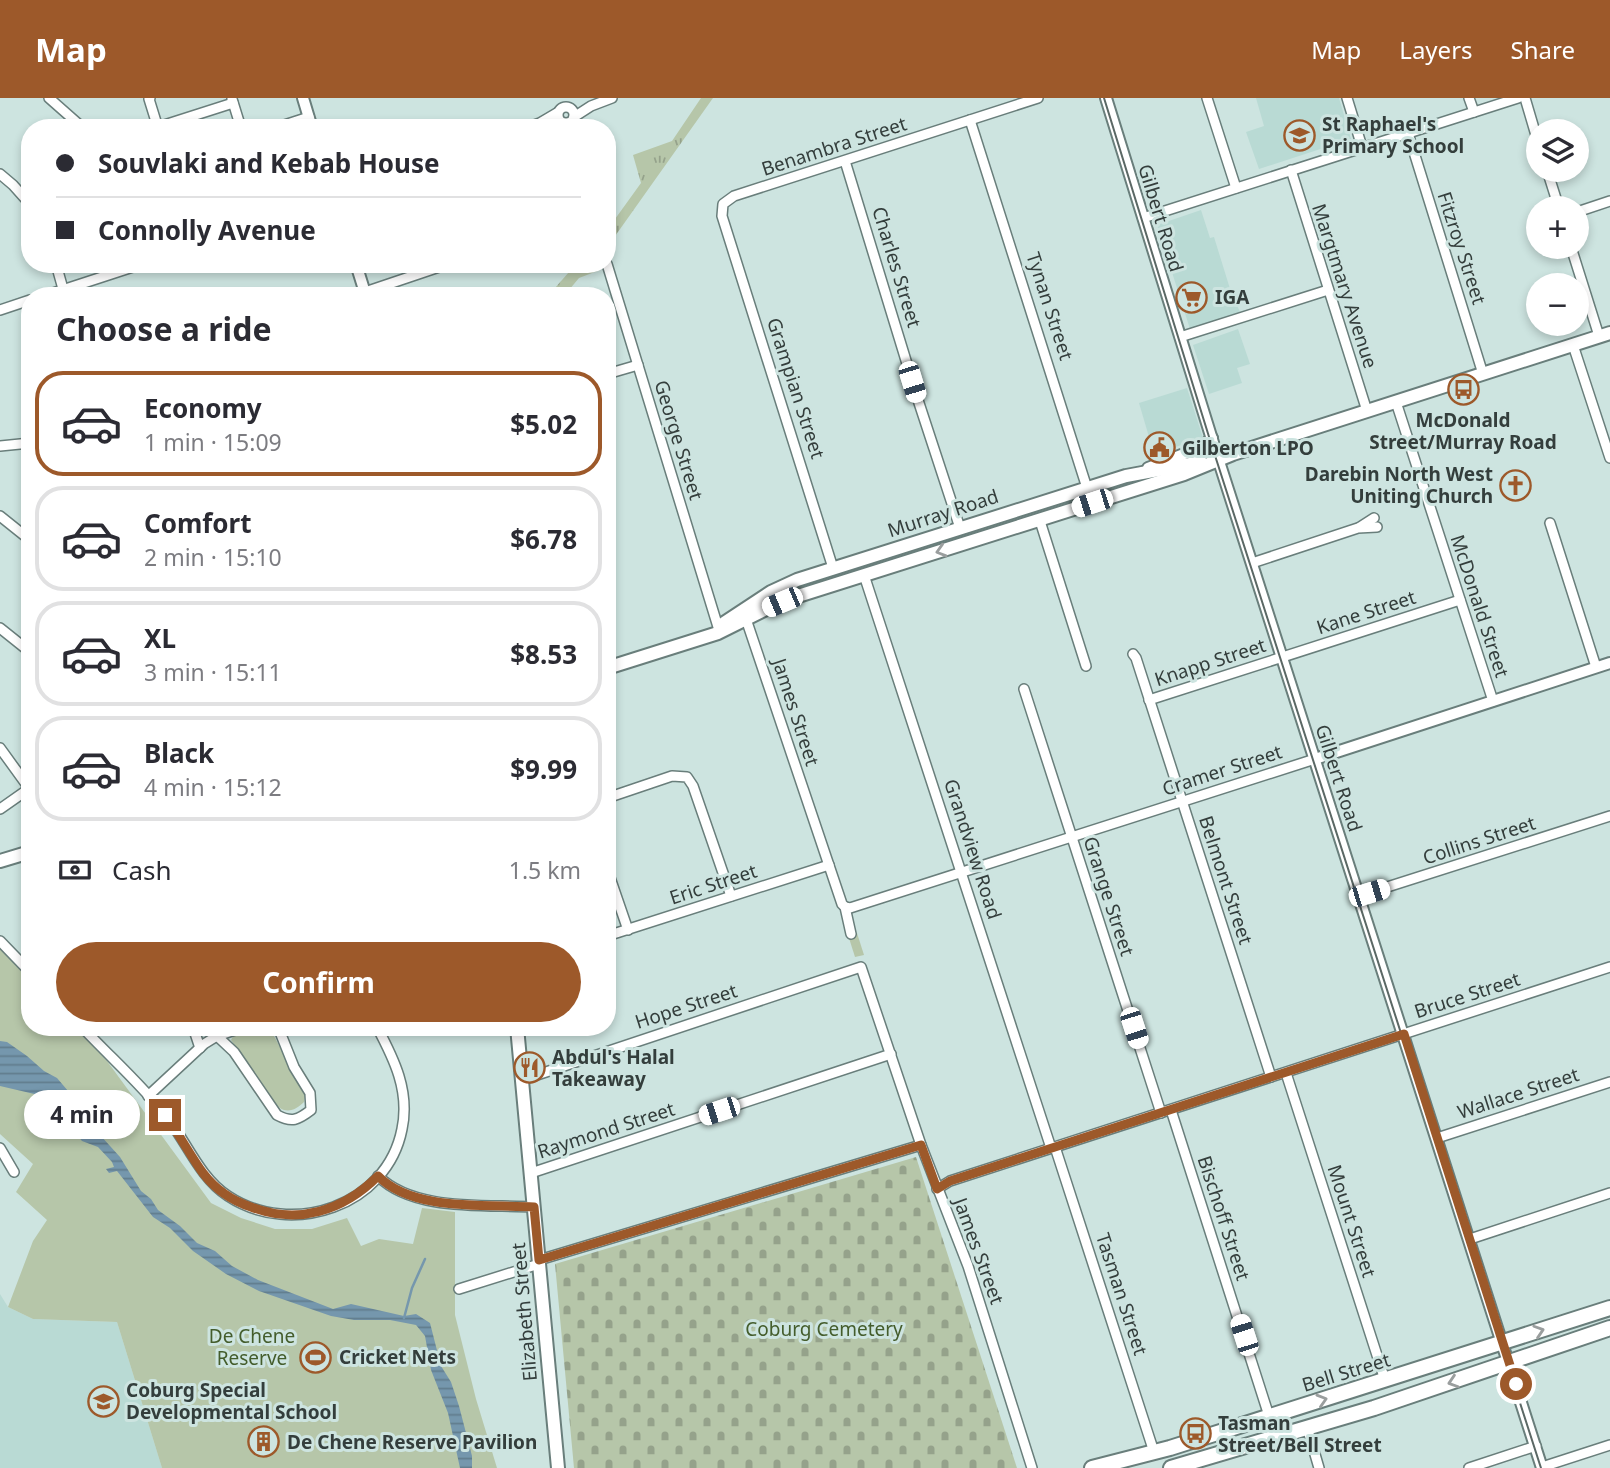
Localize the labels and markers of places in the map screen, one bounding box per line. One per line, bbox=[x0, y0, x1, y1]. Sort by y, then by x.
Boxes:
place label: St Raphael's Primary School bbox=[1322, 111, 1464, 159]
school or university icon: St Raphael's Primary School bbox=[1282, 118, 1316, 152]
supermarket icon: IGA bbox=[1175, 280, 1209, 314]
place label: IGA bbox=[1215, 284, 1250, 310]
bus stop icon: McDonald Street/Murray Road bbox=[1446, 372, 1480, 406]
place label: McDonald Street/Murray Road bbox=[1369, 407, 1557, 455]
public building icon: Gilberton LPO bbox=[1142, 431, 1176, 465]
place label: Gilberton LPO bbox=[1182, 435, 1314, 461]
place label: Darebin North West Uniting Church bbox=[1305, 461, 1493, 509]
church icon: Darebin North West Uniting Church bbox=[1499, 468, 1533, 502]
place label: Abdul's Halal Takeaway bbox=[552, 1044, 675, 1092]
restaurant icon: Abdul's Halal Takeaway bbox=[512, 1051, 546, 1085]
sports icon: Cricket Nets bbox=[299, 1340, 333, 1374]
place label: Cricket Nets bbox=[339, 1344, 456, 1370]
place label: Coburg Special Developmental School bbox=[126, 1377, 337, 1425]
school or university icon: Coburg Special Developmental School bbox=[86, 1384, 120, 1418]
place label: Tasman Street/Bell Street bbox=[1218, 1410, 1382, 1458]
bus stop icon: Tasman Street/Bell Street bbox=[1178, 1417, 1212, 1451]
building icon: De Chene Reserve Pavilion bbox=[247, 1425, 281, 1459]
place label: De Chene Reserve Pavilion bbox=[287, 1429, 537, 1455]

